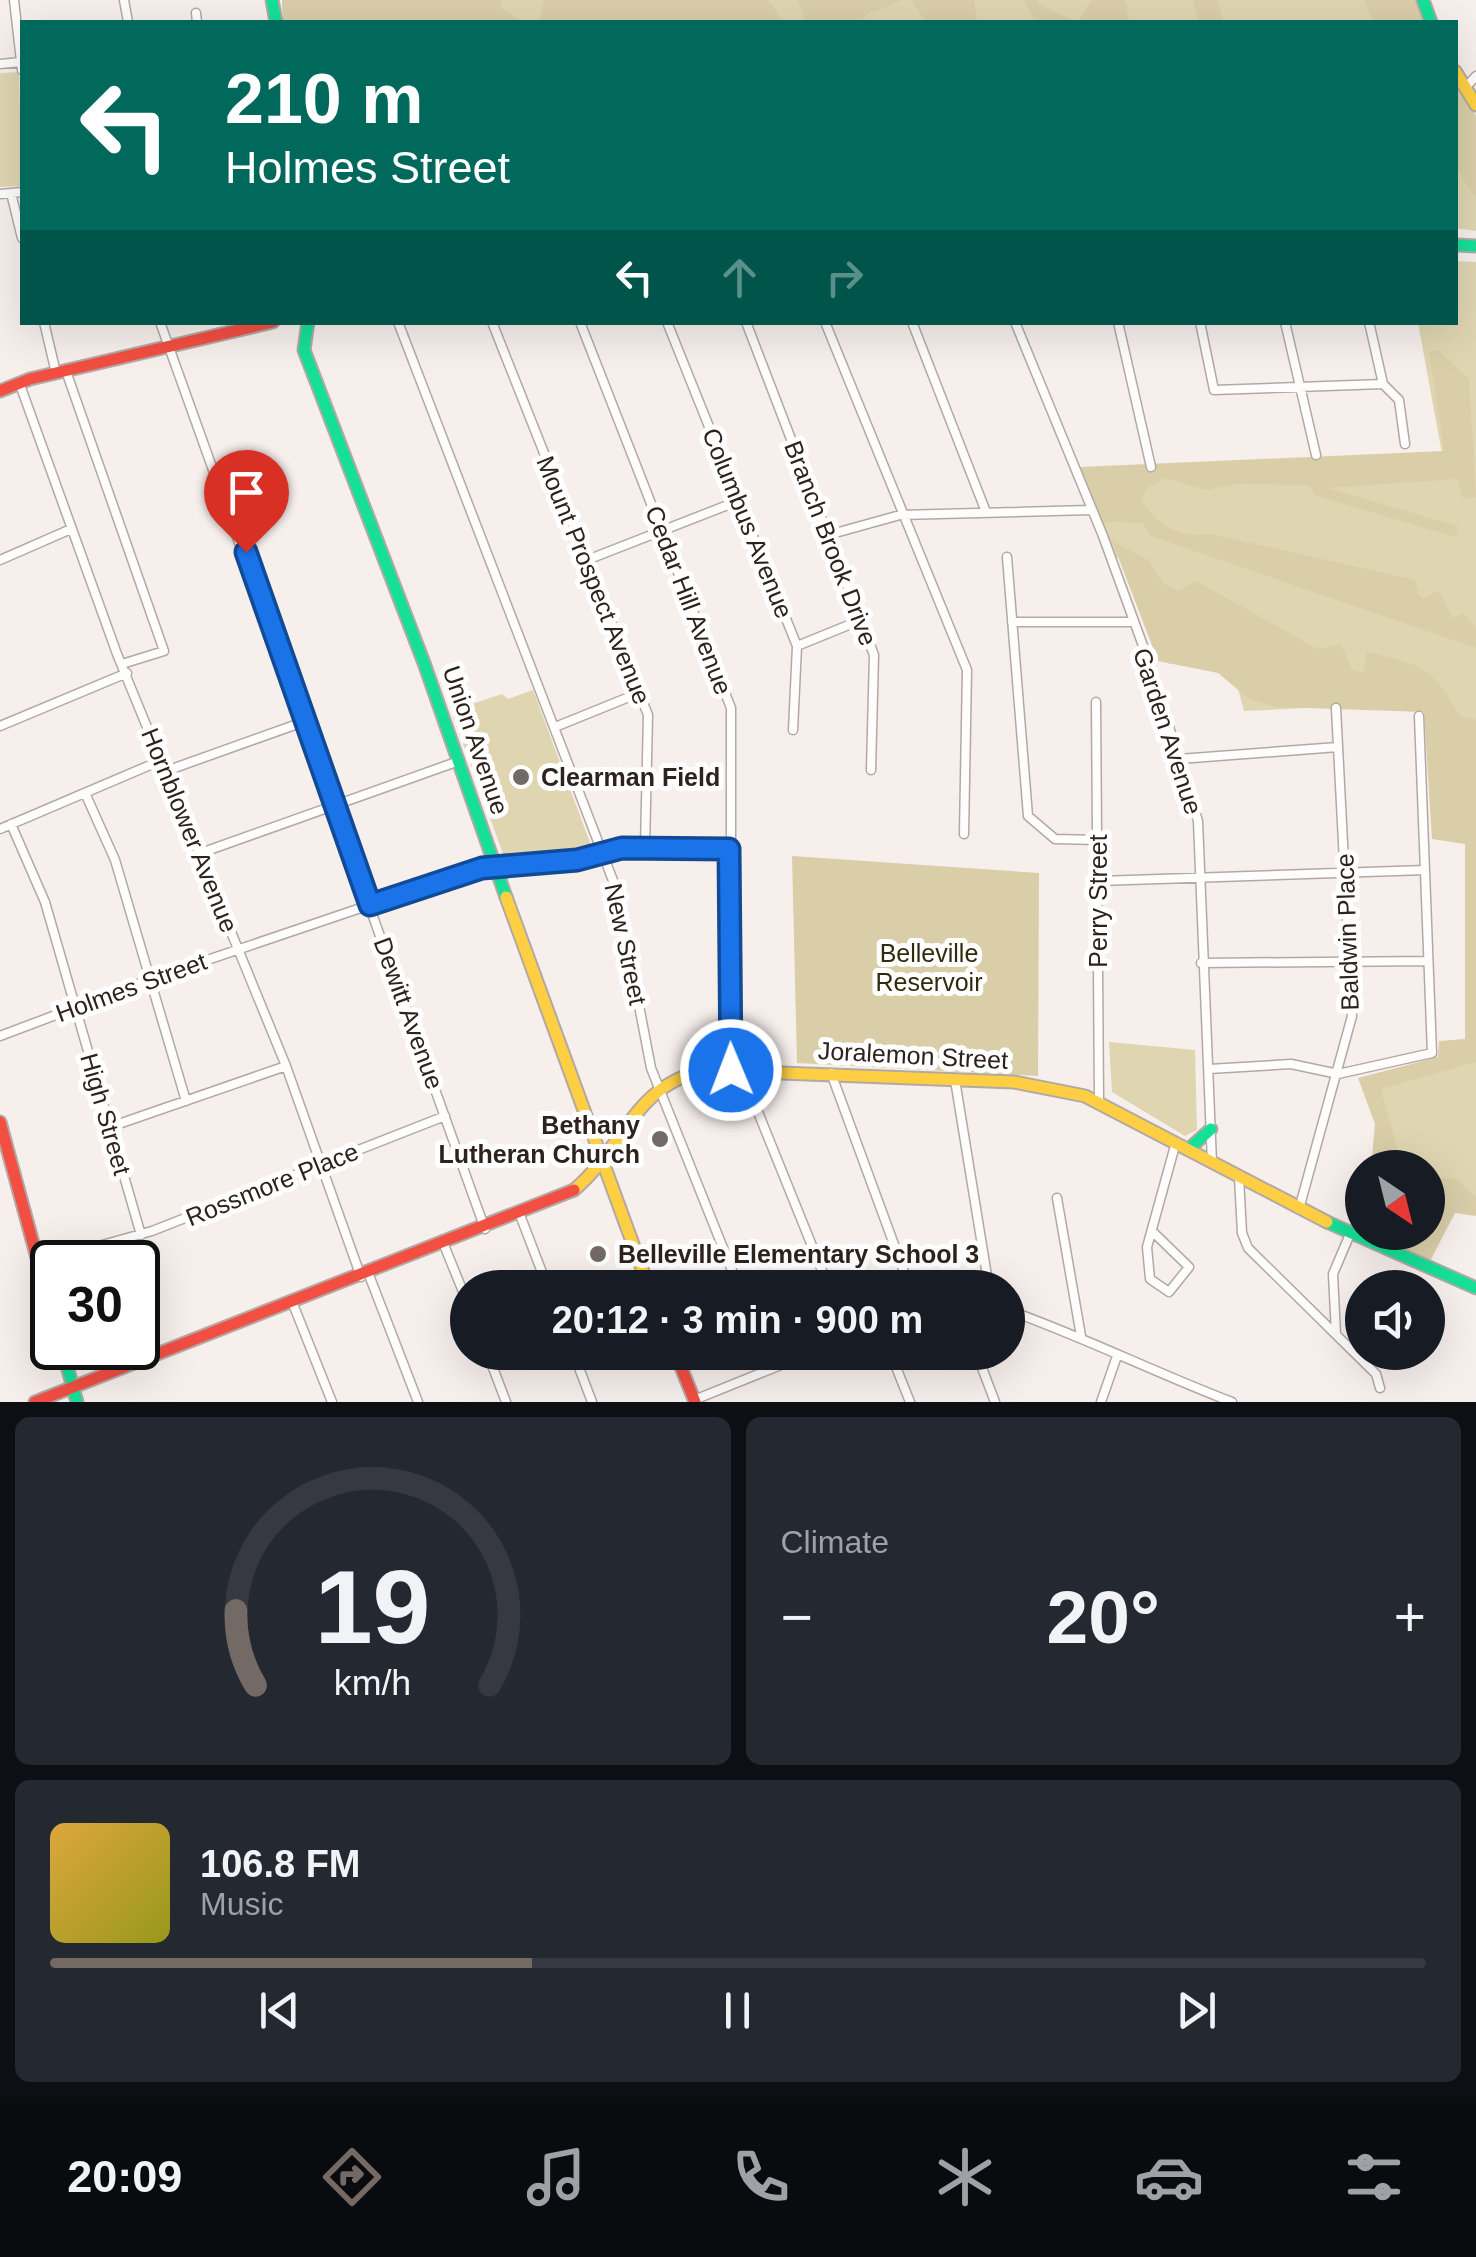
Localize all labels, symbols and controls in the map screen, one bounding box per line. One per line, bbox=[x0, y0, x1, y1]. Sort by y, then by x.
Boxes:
icon: left bbox=[60, 60, 190, 190]
text: 210 m bbox=[225, 60, 423, 138]
text: Holmes Street bbox=[225, 142, 510, 193]
icon: left bbox=[607, 250, 662, 305]
icon: ahead bbox=[712, 250, 767, 305]
icon: right bbox=[817, 250, 872, 305]
street label: Columbus Avenue bbox=[697, 424, 799, 622]
street label: Branch Brook Drive bbox=[779, 437, 883, 649]
pin bbox=[204, 450, 289, 553]
street label: Mount Prospect Avenue bbox=[531, 452, 657, 708]
icon: arrive bbox=[219, 465, 274, 520]
street label: Cedar Hill Avenue bbox=[640, 502, 738, 698]
street label: Garden Avenue bbox=[1128, 644, 1208, 818]
street label: Union Avenue bbox=[437, 662, 515, 818]
street label: Hornblower Avenue bbox=[136, 724, 244, 936]
place label: Clearman Field bbox=[541, 763, 720, 791]
marker: Clearman Field bbox=[510, 766, 532, 788]
street label: Perry Street bbox=[1084, 834, 1112, 968]
street label: Baldwin Place bbox=[1330, 853, 1364, 1011]
street label: New Street bbox=[599, 881, 653, 1007]
street label: Dewitt Avenue bbox=[369, 933, 449, 1093]
park label: Belleville Reservoir bbox=[876, 939, 982, 996]
street label: Holmes Street bbox=[52, 947, 210, 1027]
position arrow bbox=[679, 1018, 783, 1122]
street label: Joralemon Street bbox=[817, 1036, 1009, 1074]
street label: High Street bbox=[75, 1050, 137, 1178]
place label: Bethany Lutheran Church bbox=[439, 1111, 640, 1168]
marker: Bethany Lutheran Church bbox=[649, 1128, 671, 1150]
street label: Rossmore Place bbox=[182, 1137, 362, 1231]
north arrow bbox=[1345, 1150, 1445, 1250]
map controls bbox=[1345, 1150, 1445, 1370]
speed limit sign: 30 bbox=[30, 1240, 160, 1370]
place label: Belleville Elementary School 3 bbox=[618, 1240, 979, 1268]
marker: Belleville Elementary School 3 bbox=[587, 1243, 609, 1265]
button: sound bbox=[1345, 1270, 1445, 1370]
text: 20:12 · 3 min · 900 m bbox=[552, 1299, 923, 1341]
text: Climate bbox=[781, 1524, 889, 1560]
text: 19 bbox=[315, 1549, 431, 1665]
text: 20° bbox=[1047, 1575, 1160, 1659]
text: − bbox=[781, 1586, 813, 1648]
text: + bbox=[1394, 1586, 1426, 1648]
text: km/h bbox=[334, 1663, 411, 1703]
text: 106.8 FM bbox=[200, 1843, 361, 1885]
text: Music bbox=[200, 1886, 284, 1922]
icon: previous bbox=[252, 1983, 307, 2038]
icon: pause bbox=[710, 1983, 765, 2038]
icon: next bbox=[1169, 1983, 1224, 2038]
icon: directions bbox=[317, 2142, 387, 2212]
icon: music bbox=[521, 2142, 591, 2212]
icon: phone bbox=[726, 2142, 796, 2212]
icon: climate bbox=[930, 2142, 1000, 2212]
icon: car bbox=[1134, 2142, 1204, 2212]
icon: filters bbox=[1339, 2142, 1409, 2212]
text: 20:09 bbox=[67, 2151, 182, 2202]

